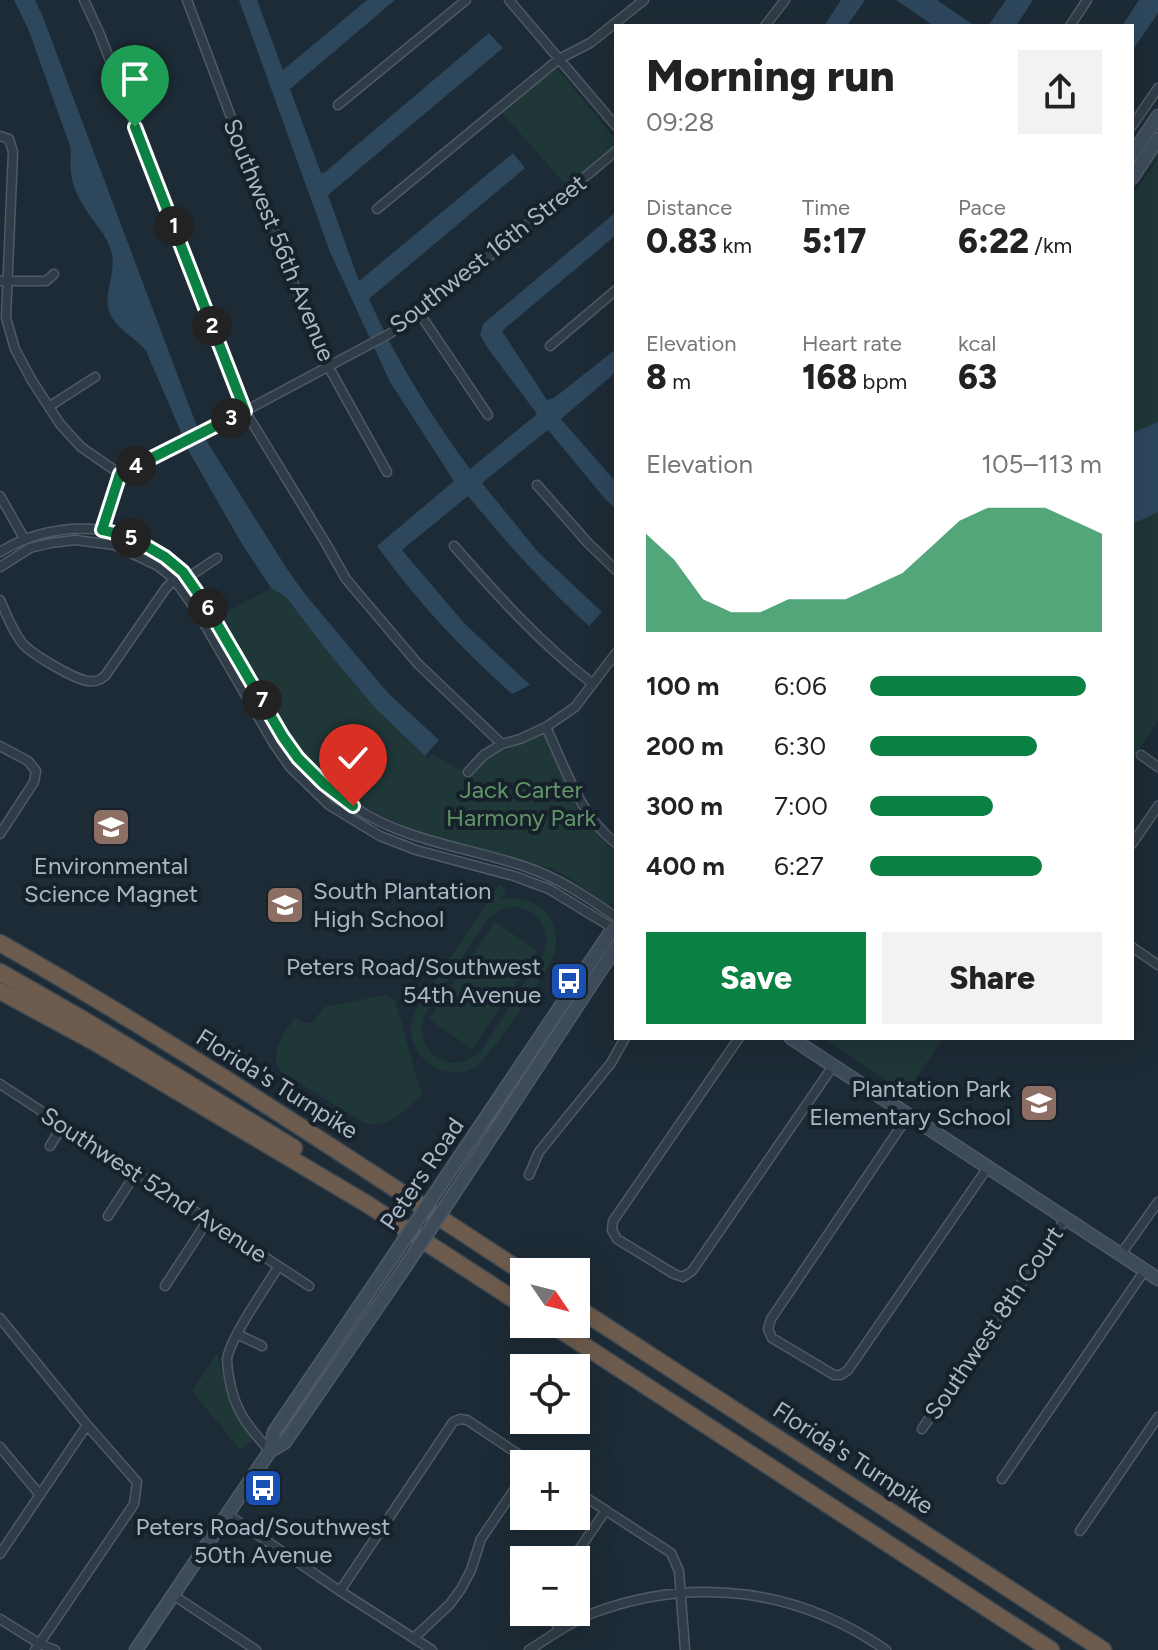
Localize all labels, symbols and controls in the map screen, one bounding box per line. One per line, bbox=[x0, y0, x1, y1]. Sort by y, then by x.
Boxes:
pin bbox=[101, 45, 169, 127]
text: Morning run bbox=[646, 49, 895, 102]
button: share bbox=[1018, 50, 1102, 134]
icon: arrive bbox=[113, 57, 157, 101]
text: 09:28 bbox=[646, 106, 714, 138]
street label: Southwest 56th Avenue bbox=[217, 114, 341, 365]
street label: Southwest 16th Street bbox=[384, 168, 592, 339]
text: Distance bbox=[646, 194, 732, 221]
text: Time bbox=[802, 194, 850, 221]
text: Pace bbox=[958, 194, 1006, 221]
pin: 1 bbox=[154, 206, 194, 246]
text: 1 bbox=[169, 212, 179, 239]
text: 0.83 bbox=[646, 221, 717, 262]
text: 5:17 bbox=[802, 221, 867, 262]
text: 6:22 bbox=[958, 221, 1029, 262]
text: km bbox=[717, 232, 752, 259]
text: /km bbox=[1029, 232, 1072, 259]
pin: 2 bbox=[192, 306, 232, 346]
text: 2 bbox=[206, 312, 218, 339]
text: Elevation bbox=[646, 330, 736, 357]
text: Heart rate bbox=[802, 330, 902, 357]
text: kcal bbox=[958, 330, 996, 357]
text: 8 bbox=[646, 357, 667, 398]
text: 168 bbox=[802, 357, 857, 398]
text: 63 bbox=[958, 357, 997, 398]
text: m bbox=[667, 368, 691, 395]
text: bpm bbox=[857, 368, 907, 395]
pin: 3 bbox=[211, 398, 251, 438]
text: 3 bbox=[225, 404, 237, 431]
pin: 4 bbox=[116, 446, 156, 486]
text: Elevation bbox=[646, 448, 753, 480]
text: 105–113 m bbox=[981, 448, 1102, 480]
text: 4 bbox=[129, 452, 143, 479]
pin: 5 bbox=[111, 518, 151, 558]
text: 5 bbox=[125, 524, 137, 551]
pin: 6 bbox=[188, 588, 228, 628]
text: 6 bbox=[202, 594, 214, 621]
text: 100 m bbox=[646, 670, 720, 702]
text: 6:06 bbox=[774, 670, 827, 702]
pin: 7 bbox=[242, 680, 282, 720]
text: 7 bbox=[256, 686, 268, 713]
pin bbox=[319, 724, 387, 806]
text: 200 m bbox=[646, 730, 724, 762]
text: 6:30 bbox=[774, 730, 826, 762]
icon: check bbox=[331, 736, 375, 780]
park label: Jack Carter Harmony Park bbox=[446, 775, 596, 832]
text: 300 m bbox=[646, 790, 723, 822]
text: 7:00 bbox=[774, 790, 828, 822]
school or university icon: Environmental Science Magnet bbox=[90, 806, 132, 848]
text: 400 m bbox=[646, 850, 725, 882]
text: 6:27 bbox=[774, 850, 824, 882]
place label: Environmental Science Magnet bbox=[24, 851, 198, 908]
place label: South Plantation High School bbox=[313, 876, 491, 933]
school or university icon: South Plantation High School bbox=[264, 884, 306, 926]
button: Save bbox=[646, 932, 866, 1024]
button: Share bbox=[882, 932, 1102, 1024]
place label: Peters Road/Southwest 54th Avenue bbox=[286, 952, 541, 1009]
bus stop icon: Peters Road/Southwest 54th Avenue bbox=[548, 960, 590, 1002]
street label: Florida's Turnpike bbox=[191, 1022, 364, 1145]
place label: Plantation Park Elementary School bbox=[809, 1074, 1011, 1131]
school or university icon: Plantation Park Elementary School bbox=[1018, 1082, 1060, 1124]
street label: Southwest 52nd Avenue bbox=[36, 1101, 273, 1269]
street label: Peters Road bbox=[373, 1112, 470, 1235]
street label: Southwest 8th Court bbox=[918, 1220, 1069, 1425]
north arrow bbox=[510, 1258, 590, 1338]
map controls bbox=[510, 1258, 590, 1626]
button: locate bbox=[510, 1354, 590, 1434]
street label: Florida's Turnpike bbox=[768, 1395, 939, 1520]
button: + bbox=[510, 1450, 590, 1530]
bus stop icon: Peters Road/Southwest 50th Avenue bbox=[242, 1467, 284, 1509]
place label: Peters Road/Southwest 50th Avenue bbox=[136, 1512, 390, 1569]
button: − bbox=[510, 1546, 590, 1626]

